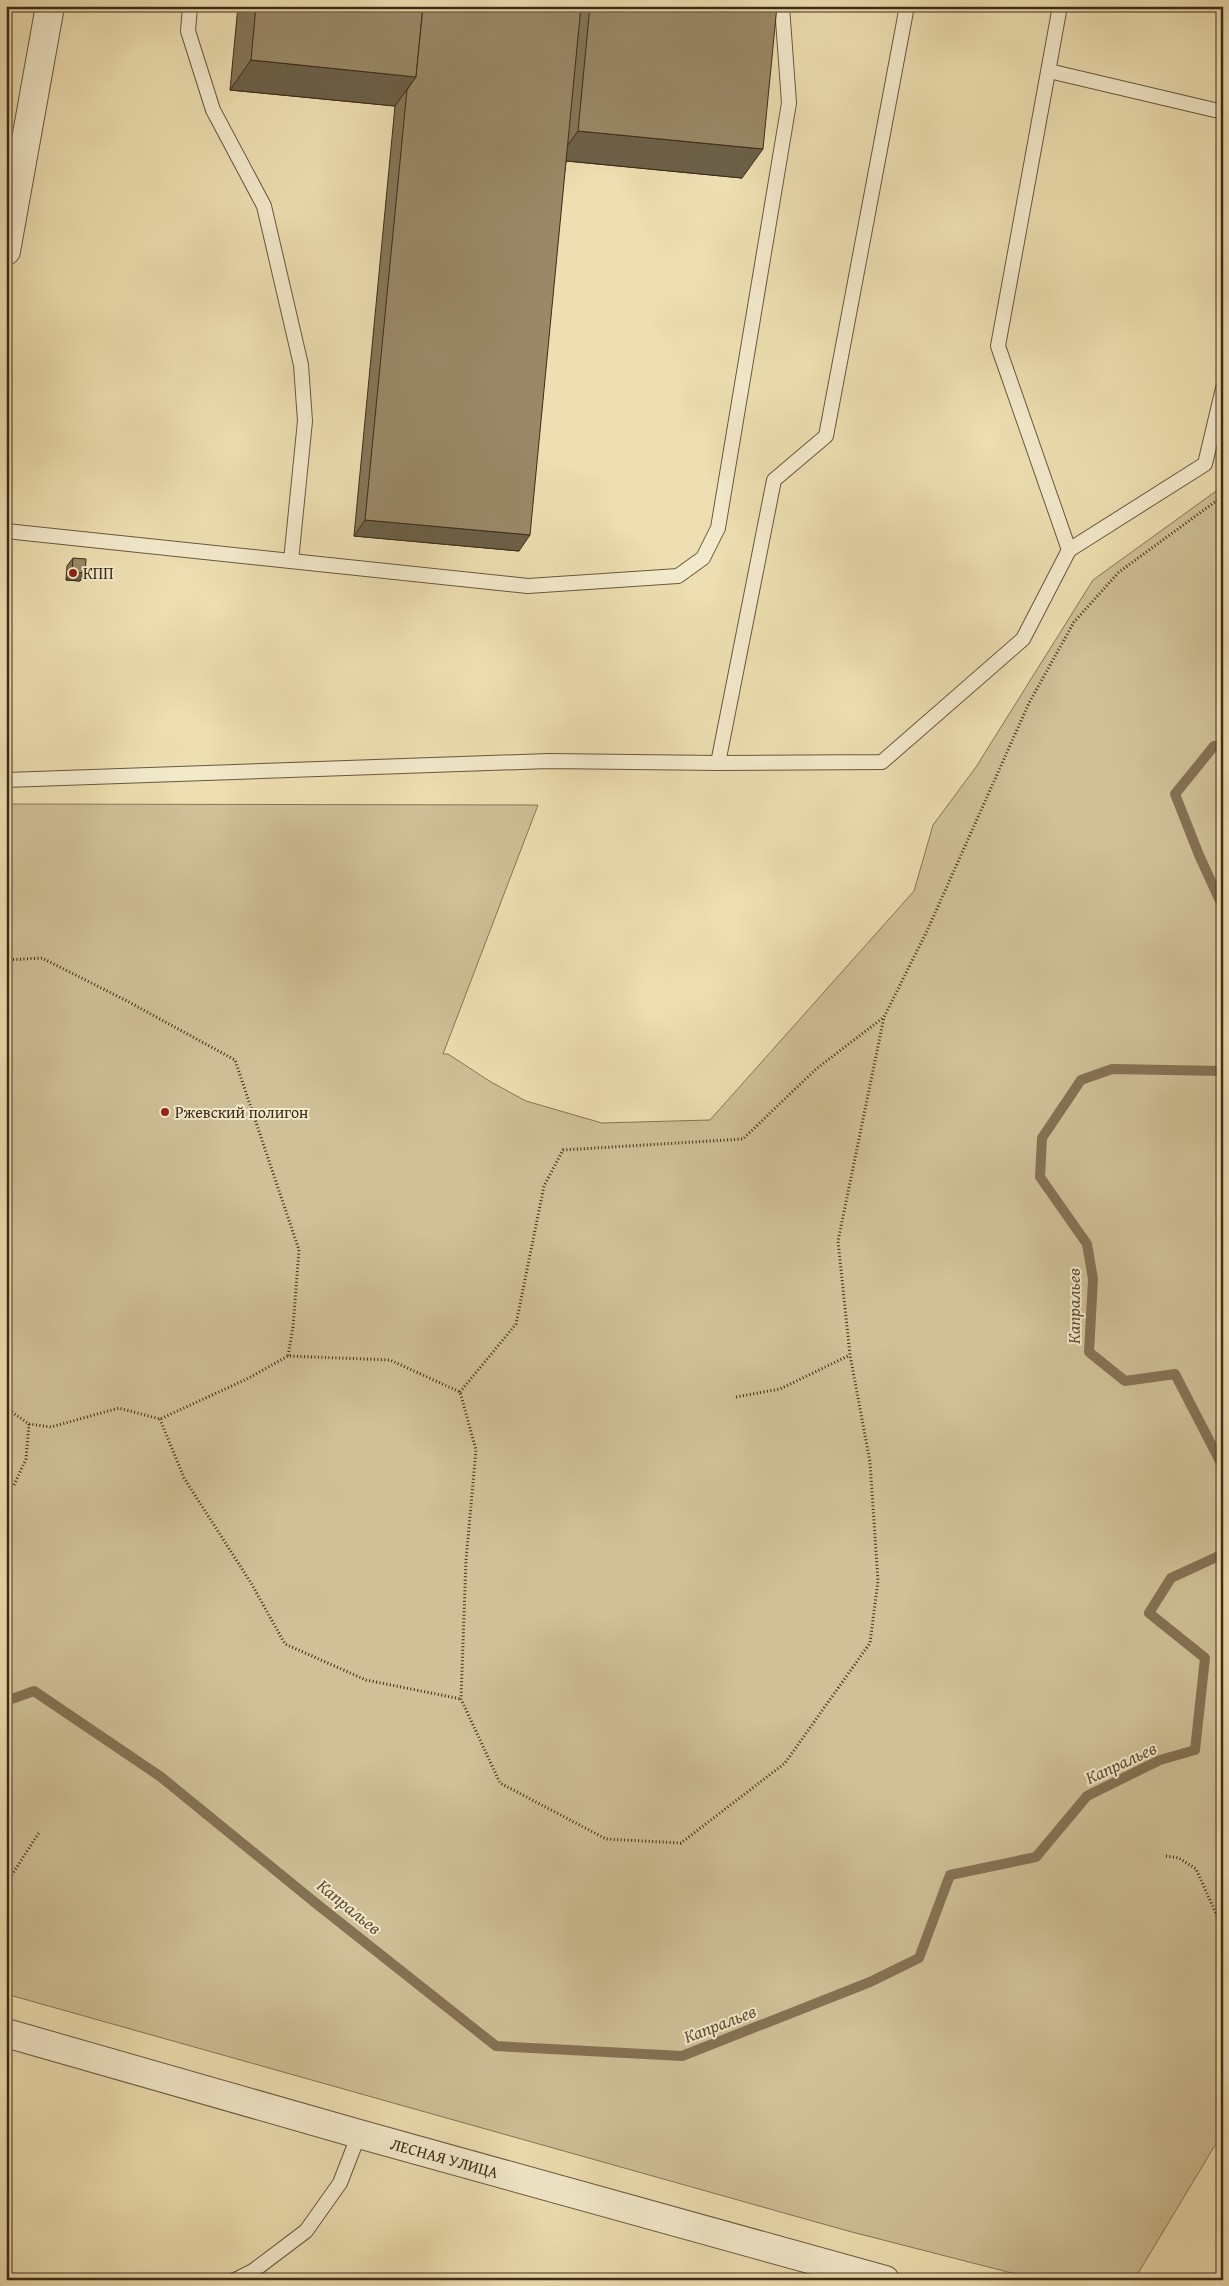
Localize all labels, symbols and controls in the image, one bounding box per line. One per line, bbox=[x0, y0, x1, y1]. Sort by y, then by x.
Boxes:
place label: КПП bbox=[83, 561, 113, 585]
marker: КПП bbox=[67, 567, 79, 579]
place label: Ржевский полигон bbox=[175, 1100, 308, 1124]
marker: Ржевский полигон bbox=[159, 1106, 171, 1118]
water label: Капральев bbox=[1060, 1268, 1087, 1344]
water label: Капральев bbox=[1081, 1734, 1161, 1791]
water label: Капральев bbox=[311, 1872, 388, 1941]
water label: Капральев bbox=[679, 1997, 760, 2050]
street label: ЛЕСНАЯ УЛИЦА bbox=[388, 2131, 502, 2184]

